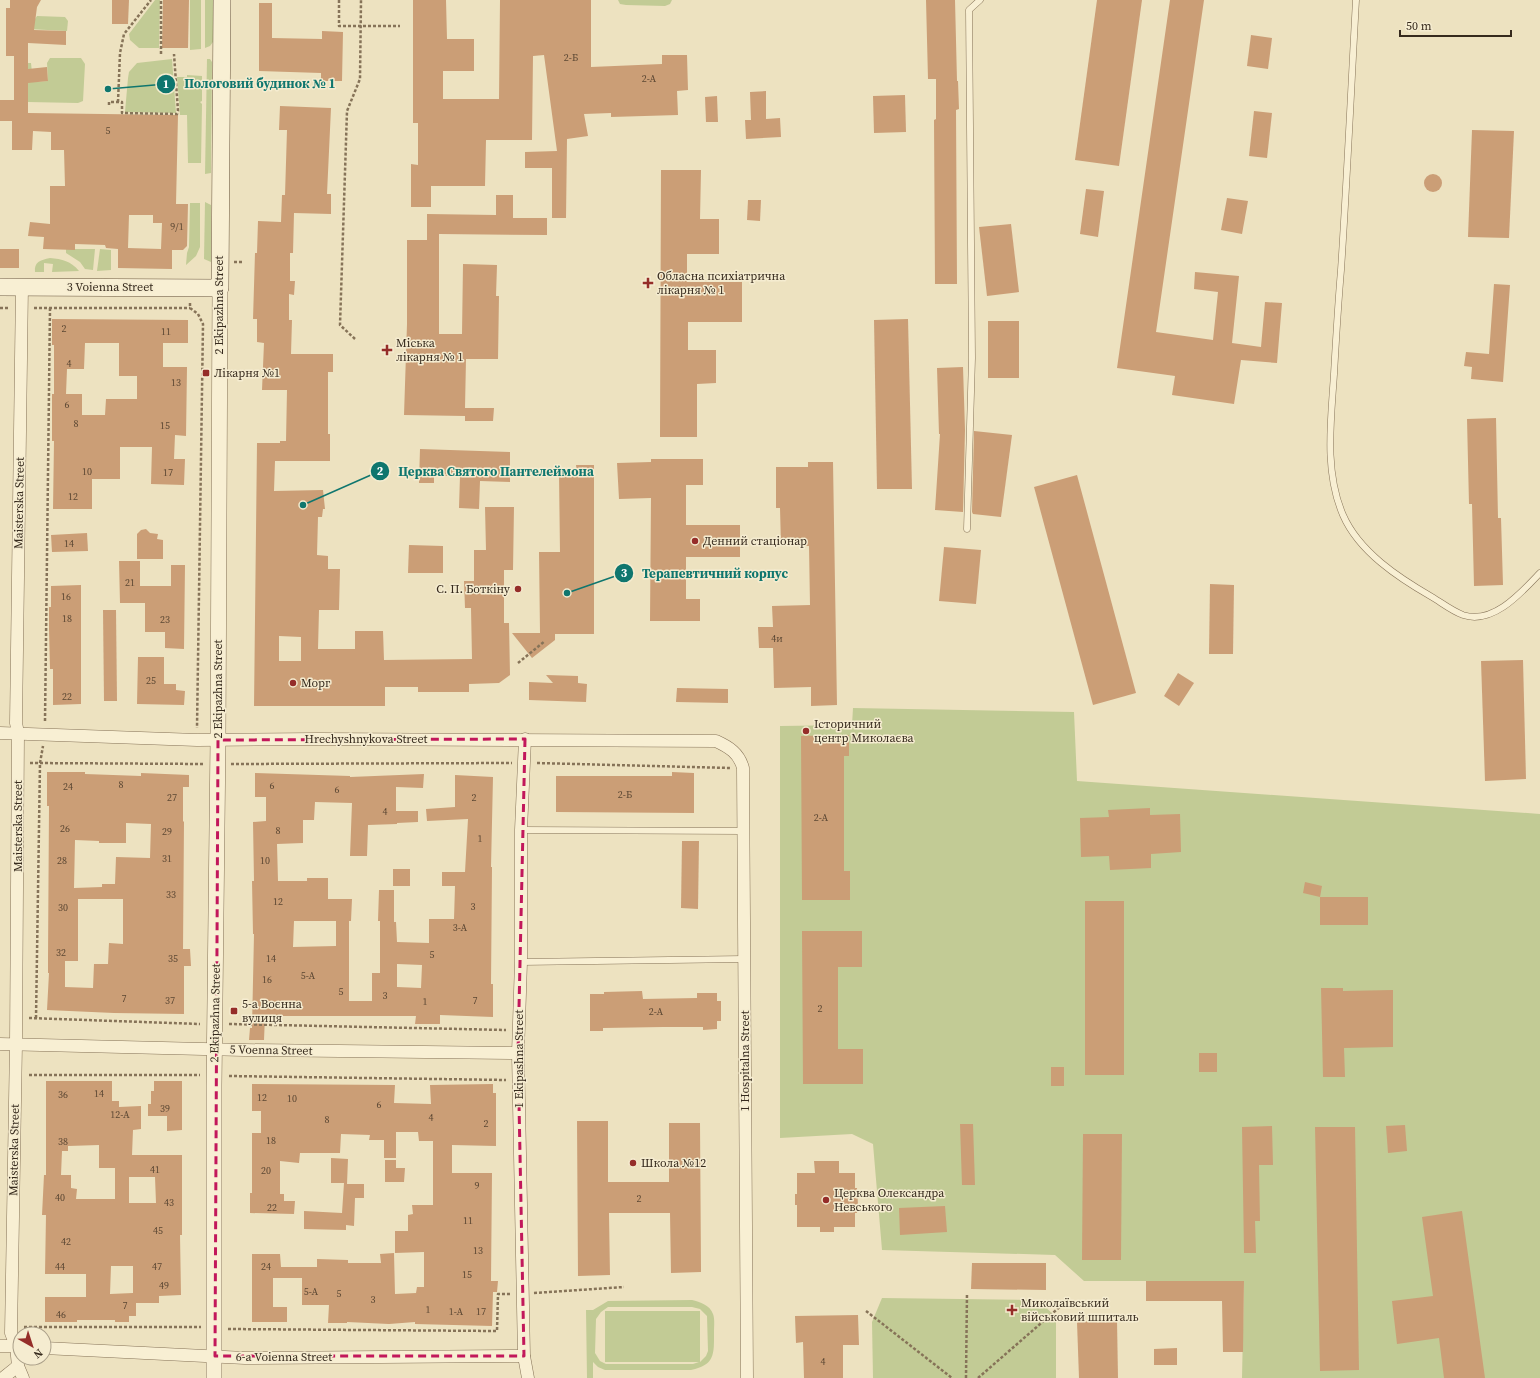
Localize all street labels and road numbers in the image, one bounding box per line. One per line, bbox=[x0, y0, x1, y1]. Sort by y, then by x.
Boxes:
street label: 2 Ekipazhna Street bbox=[211, 255, 227, 355]
street label: 3 Voienna Street bbox=[67, 279, 153, 295]
street label: Maisterska Street bbox=[10, 457, 28, 549]
street label: 2 Ekipazhna Street bbox=[210, 639, 226, 739]
street label: Hrechyshnykova Street bbox=[305, 731, 428, 747]
street label: Maisterska Street bbox=[10, 780, 26, 872]
street label: 2 Ekipazhna Street bbox=[206, 963, 224, 1063]
street label: 1 Ekipashna Street bbox=[511, 1010, 527, 1108]
street label: 1 Hospitalna Street bbox=[737, 1010, 753, 1112]
street label: 5 Voenna Street bbox=[229, 1041, 313, 1059]
street label: Maisterska Street bbox=[5, 1104, 23, 1196]
street label: 6-a Voienna Street bbox=[236, 1349, 332, 1365]

